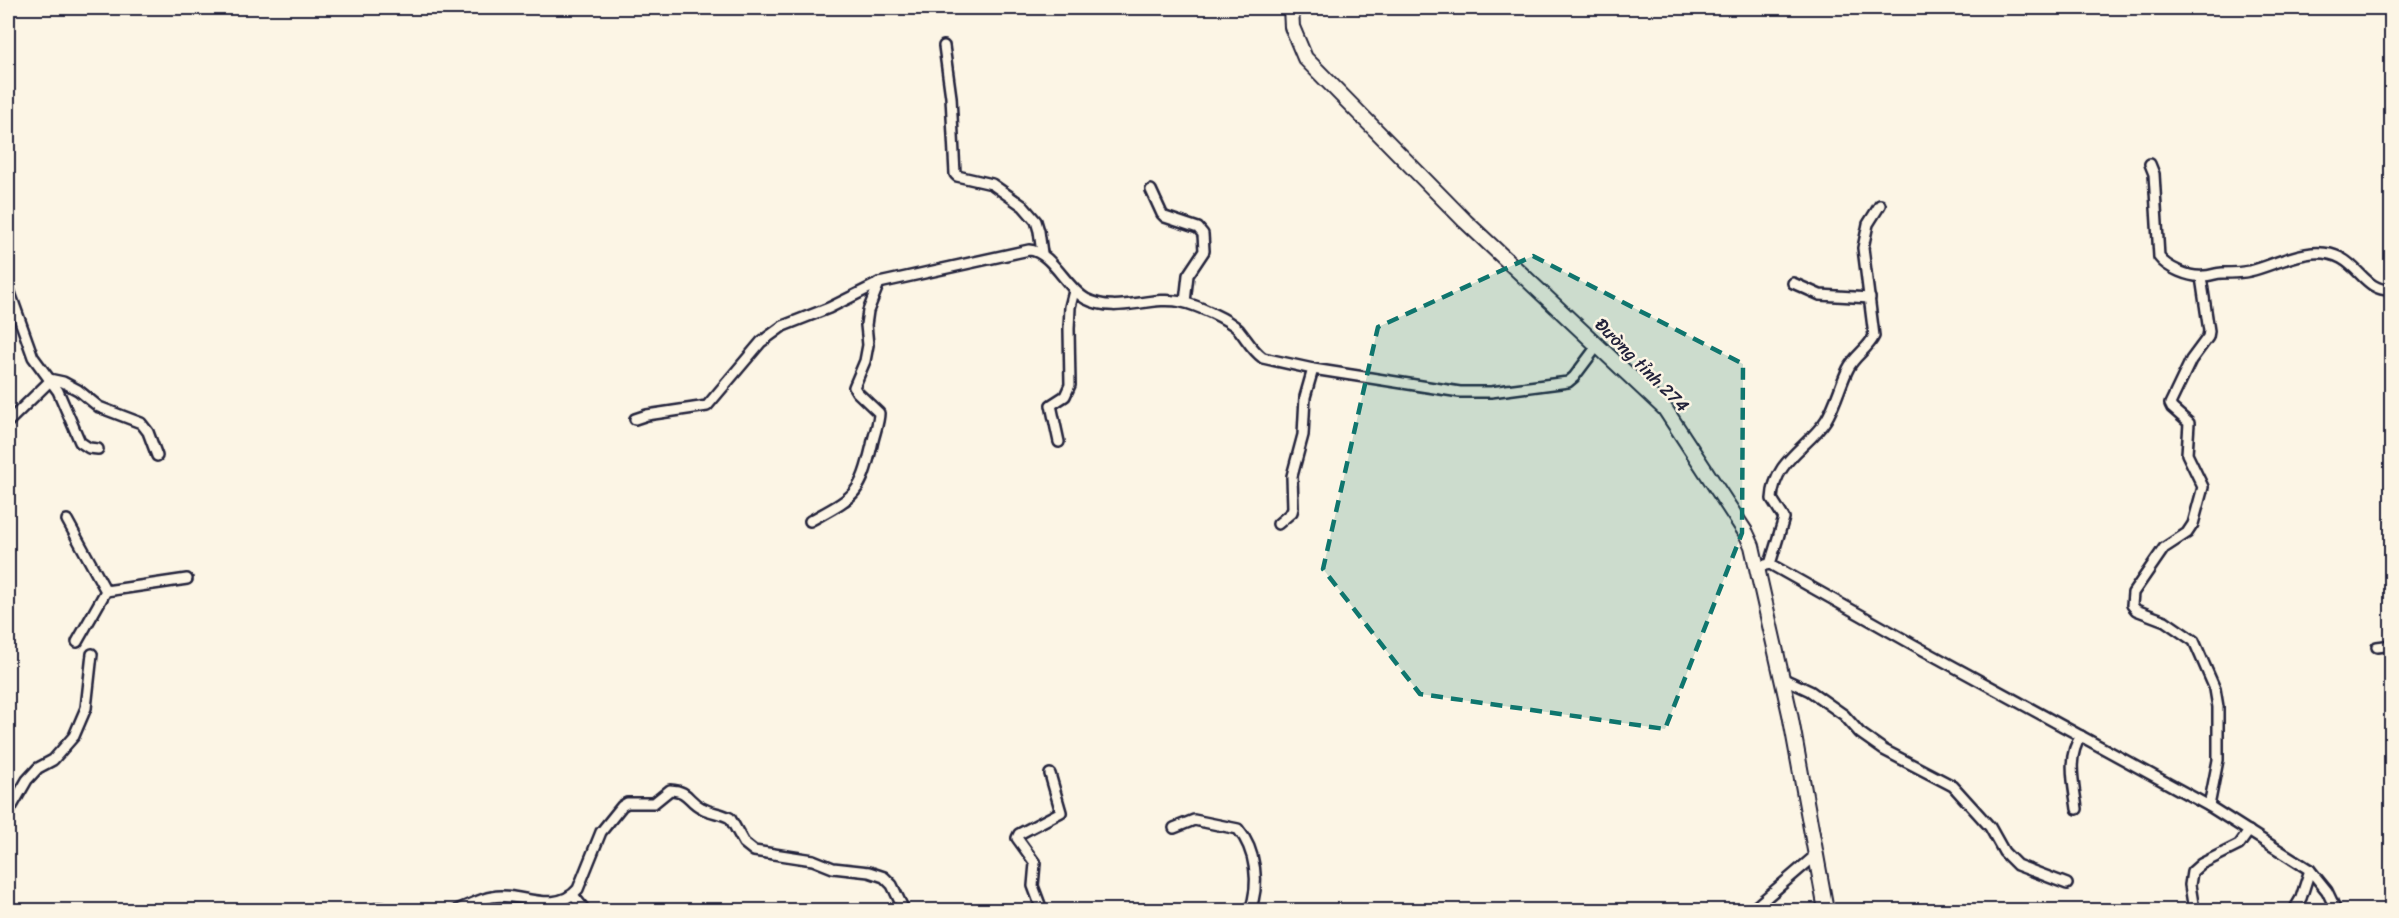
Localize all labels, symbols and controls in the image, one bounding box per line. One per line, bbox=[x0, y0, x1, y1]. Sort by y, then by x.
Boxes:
street label: Đường tỉnh 274 bbox=[1587, 310, 1697, 420]

